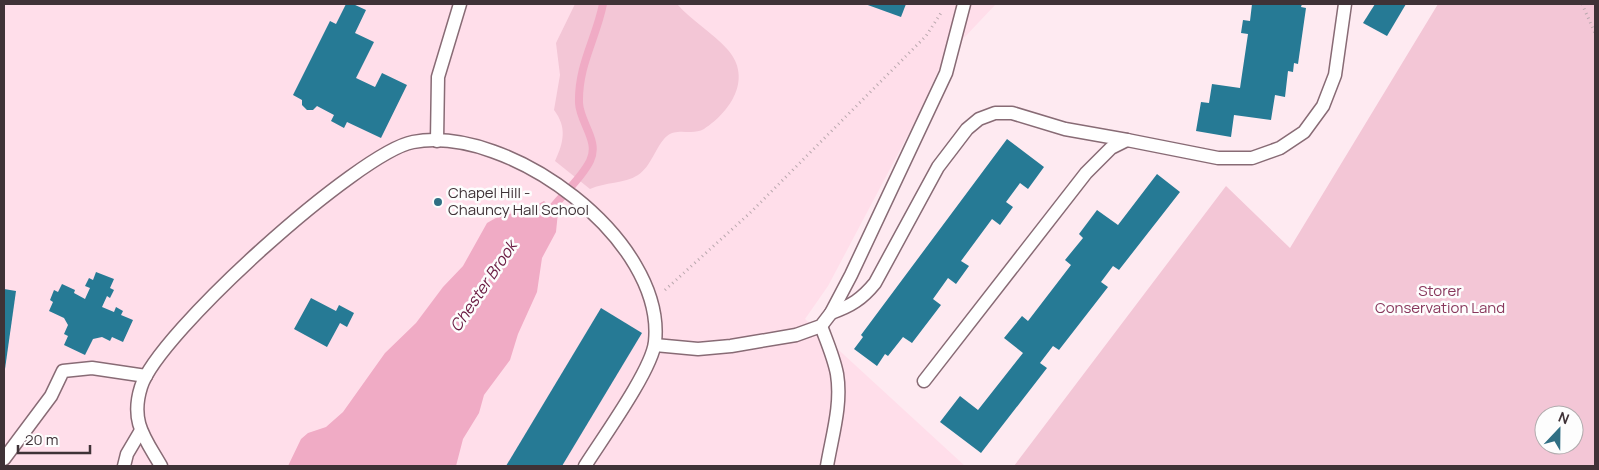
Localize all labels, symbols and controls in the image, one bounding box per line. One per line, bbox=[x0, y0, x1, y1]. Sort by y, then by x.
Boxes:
place label: Chapel Hill - Chauncy Hall School bbox=[448, 182, 589, 220]
marker: Chapel Hill - Chauncy Hall School bbox=[432, 196, 444, 208]
water label: Chester Brook bbox=[444, 234, 523, 336]
park label: Storer Conservation Land bbox=[1375, 280, 1505, 318]
north arrow bbox=[1534, 405, 1584, 455]
text: N bbox=[1556, 407, 1572, 428]
scale bar bbox=[18, 422, 90, 454]
text: 20 m bbox=[25, 429, 58, 450]

